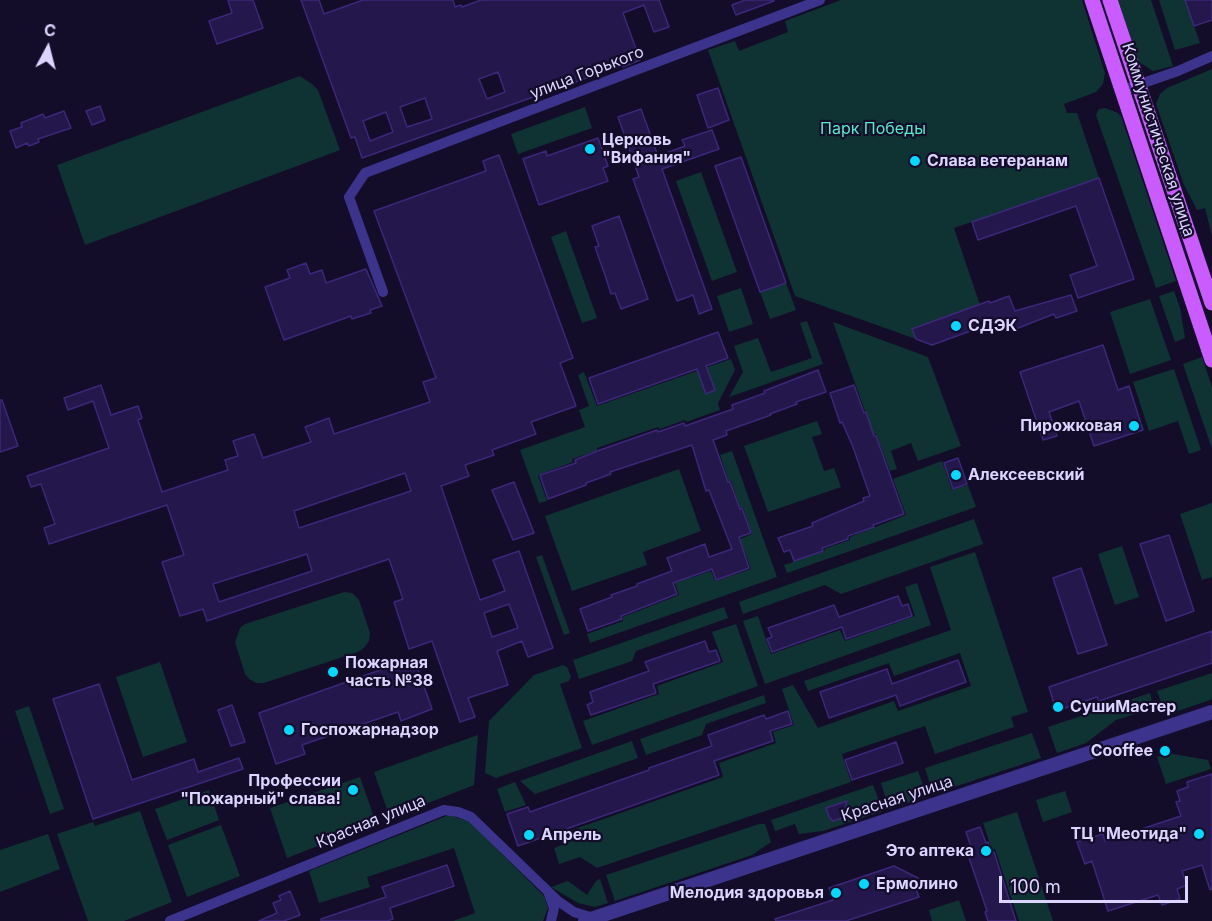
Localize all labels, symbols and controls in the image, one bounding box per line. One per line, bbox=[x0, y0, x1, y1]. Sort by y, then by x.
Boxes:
north arrow bbox=[18, 18, 78, 78]
text: С bbox=[43, 19, 57, 41]
street label: Коммунистическая улица bbox=[1118, 41, 1198, 239]
street label: улица Горького bbox=[527, 42, 647, 104]
park label: Парк Победы bbox=[820, 119, 926, 139]
place label: Церковь "Вифания" bbox=[602, 130, 691, 168]
marker: Церковь "Вифания" bbox=[583, 142, 597, 156]
place label: Слава ветеранам bbox=[927, 151, 1068, 171]
marker: Слава ветеранам bbox=[908, 154, 922, 168]
place label: СДЭК bbox=[968, 316, 1017, 336]
marker: СДЭК bbox=[949, 319, 963, 333]
place label: Пирожковая bbox=[1020, 416, 1122, 436]
marker: Пирожковая bbox=[1127, 419, 1141, 433]
place label: Алексеевский bbox=[968, 465, 1084, 485]
marker: Алексеевский bbox=[949, 468, 963, 482]
place label: Пожарная часть №38 bbox=[345, 653, 433, 691]
marker: Пожарная часть №38 bbox=[326, 665, 340, 679]
place label: СушиМастер bbox=[1070, 697, 1176, 717]
marker: СушиМастер bbox=[1051, 700, 1065, 714]
place label: Госпожарнадзор bbox=[301, 720, 439, 740]
marker: Госпожарнадзор bbox=[282, 723, 296, 737]
place label: Cooffee bbox=[1091, 741, 1153, 761]
marker: Cooffee bbox=[1158, 744, 1172, 758]
place label: Профессии "Пожарный" слава! bbox=[180, 771, 341, 809]
street label: Красная улица bbox=[839, 772, 955, 826]
marker: Профессии "Пожарный" слава! bbox=[346, 783, 360, 797]
street label: Красная улица bbox=[314, 791, 428, 853]
place label: ТЦ "Меотида" bbox=[1070, 824, 1187, 844]
place label: Апрель bbox=[541, 825, 601, 845]
marker: ТЦ "Меотида" bbox=[1192, 827, 1206, 841]
marker: Апрель bbox=[522, 828, 536, 842]
place label: Это аптека bbox=[886, 841, 974, 861]
marker: Это аптека bbox=[979, 844, 993, 858]
scale bar bbox=[1002, 864, 1191, 902]
place label: Ермолино bbox=[876, 874, 958, 894]
text: 100 m bbox=[1010, 876, 1061, 897]
marker: Ермолино bbox=[857, 877, 871, 891]
place label: Мелодия здоровья bbox=[670, 883, 824, 903]
marker: Мелодия здоровья bbox=[829, 886, 843, 900]

